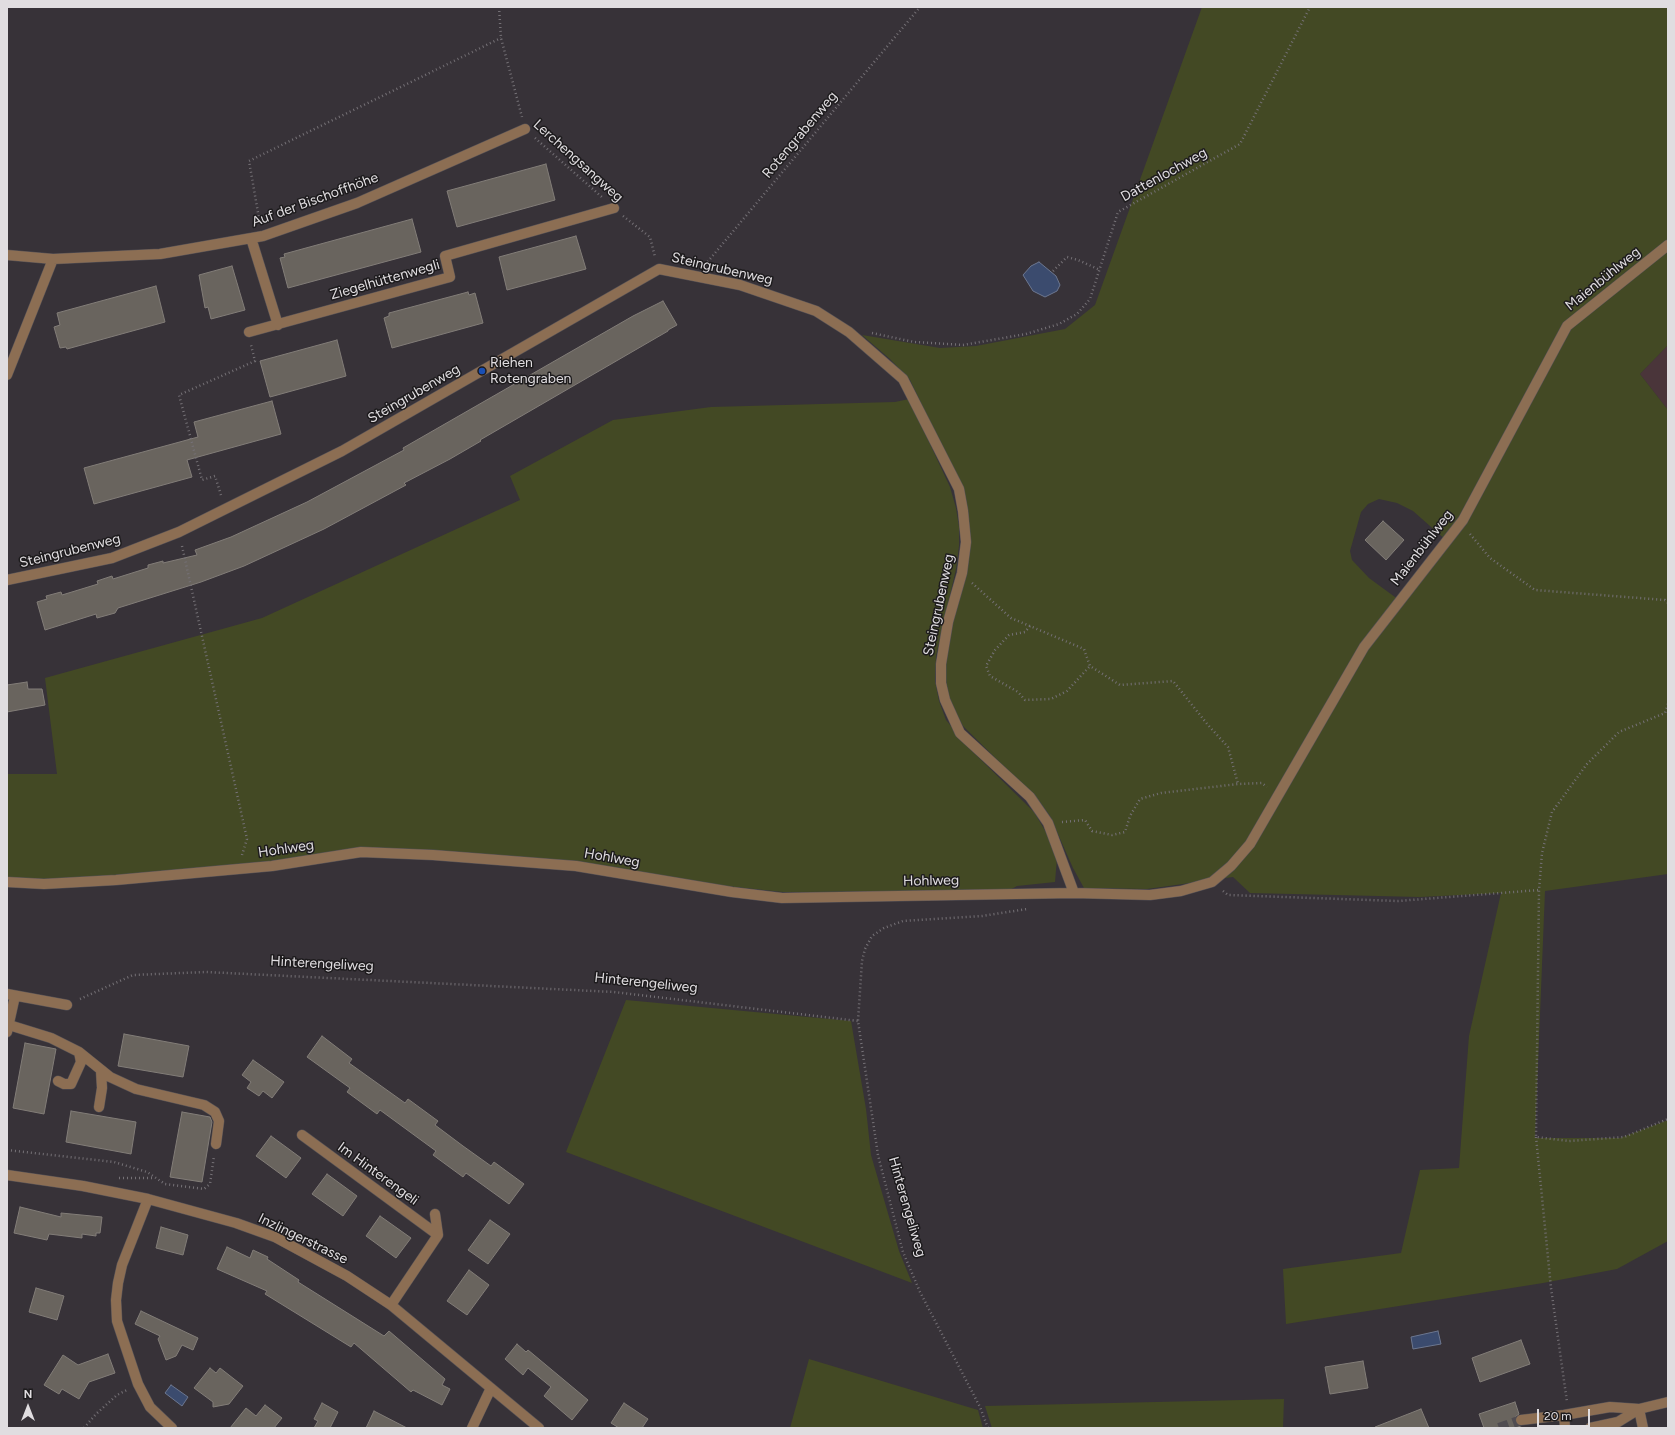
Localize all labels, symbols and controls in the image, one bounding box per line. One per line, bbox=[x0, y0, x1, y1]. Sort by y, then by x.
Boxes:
street label: Rotengrabenweg bbox=[759, 88, 841, 182]
street label: Lerchengsangweg bbox=[530, 116, 626, 206]
street label: Dattenlochweg bbox=[1118, 144, 1210, 206]
street label: Auf der Bischoffhöhe bbox=[249, 169, 381, 231]
street label: Maienbühlweg bbox=[1562, 244, 1644, 314]
street label: Steingrubenweg bbox=[670, 249, 774, 289]
street label: Ziegelhüttenwegli bbox=[328, 256, 442, 304]
place label: Riehen Rotengraben bbox=[490, 355, 571, 388]
street label: Steingrubenweg bbox=[365, 361, 463, 427]
marker: Riehen Rotengraben bbox=[477, 366, 487, 376]
street label: Maienbühlweg bbox=[1387, 507, 1457, 589]
street label: Steingrubenweg bbox=[18, 530, 122, 572]
street label: Steingrubenweg bbox=[920, 553, 958, 657]
street label: Hohlweg bbox=[257, 837, 315, 861]
street label: Hohlweg bbox=[583, 845, 641, 871]
street label: Hohlweg bbox=[903, 872, 959, 890]
street label: Hinterengeliweg bbox=[270, 953, 374, 975]
street label: Hinterengeliweg bbox=[594, 969, 698, 997]
street label: Im Hinterengeli bbox=[334, 1139, 422, 1209]
street label: Hinterengeliweg bbox=[885, 1155, 929, 1259]
street label: Inzlingerstrasse bbox=[255, 1210, 351, 1268]
north arrow bbox=[8, 1387, 48, 1427]
text: N bbox=[24, 1388, 32, 1401]
scale bar bbox=[1539, 1401, 1592, 1427]
text: 20 m bbox=[1544, 1409, 1572, 1423]

